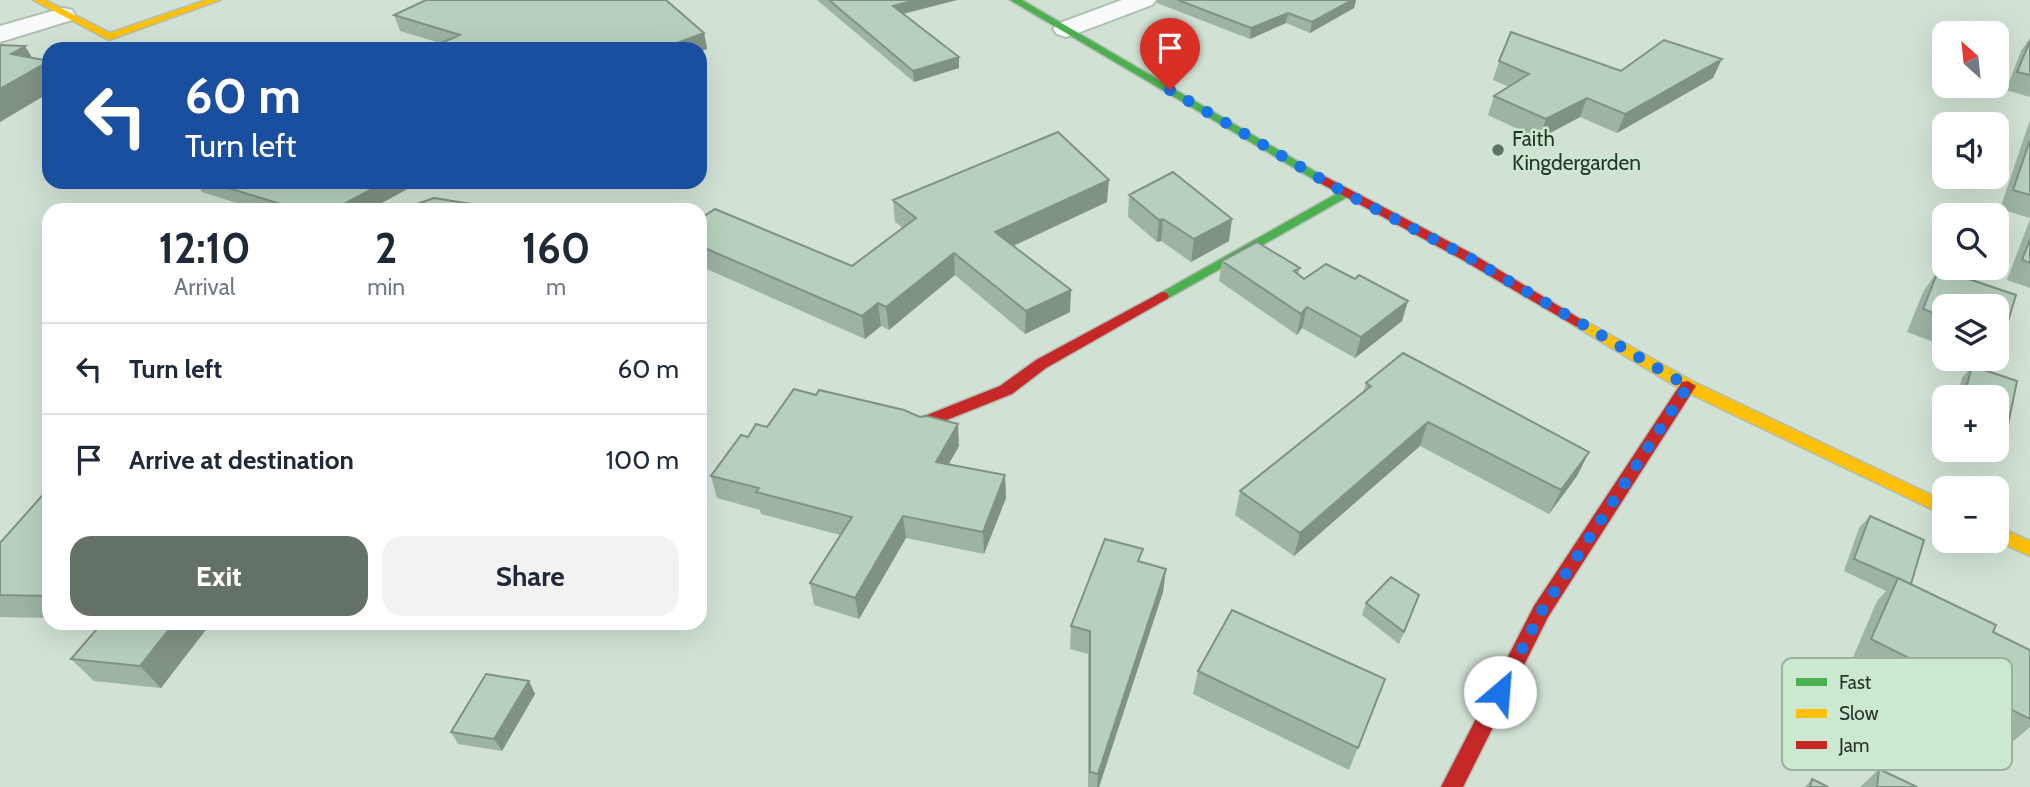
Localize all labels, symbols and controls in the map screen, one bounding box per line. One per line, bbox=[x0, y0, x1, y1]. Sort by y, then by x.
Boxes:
pin bbox=[1140, 18, 1200, 90]
north arrow bbox=[1932, 21, 2009, 98]
map controls bbox=[1932, 21, 2009, 553]
icon: arrive bbox=[1151, 29, 1189, 67]
text: 60 m bbox=[185, 66, 301, 125]
icon: left bbox=[70, 70, 161, 161]
button: sound bbox=[1932, 112, 2009, 189]
text: Turn left bbox=[185, 126, 296, 165]
place label: Faith Kingdergarden bbox=[1512, 126, 1641, 175]
marker: Faith Kingdergarden bbox=[1490, 142, 1506, 158]
button: search bbox=[1932, 203, 2009, 280]
text: 12:10 bbox=[159, 222, 251, 274]
text: 2 bbox=[375, 222, 397, 274]
text: 160 bbox=[522, 222, 590, 274]
text: Arrival bbox=[174, 273, 235, 301]
text: min bbox=[367, 273, 405, 301]
text: m bbox=[546, 273, 566, 301]
button: layers bbox=[1932, 294, 2009, 371]
icon: left bbox=[70, 350, 108, 388]
text: Turn left bbox=[129, 353, 222, 385]
text: 60 m bbox=[617, 353, 679, 385]
button: + bbox=[1932, 385, 2009, 462]
icon: arrive bbox=[70, 441, 108, 479]
text: Arrive at destination bbox=[129, 444, 354, 476]
text: 100 m bbox=[606, 444, 679, 476]
button: − bbox=[1932, 476, 2009, 553]
button: Exit bbox=[70, 536, 368, 616]
button: Share bbox=[382, 536, 679, 616]
position arrow bbox=[1463, 655, 1537, 729]
legend bbox=[1782, 658, 2012, 770]
text: Fast bbox=[1839, 671, 1872, 694]
text: Slow bbox=[1839, 702, 1879, 725]
text: Jam bbox=[1838, 734, 1869, 757]

